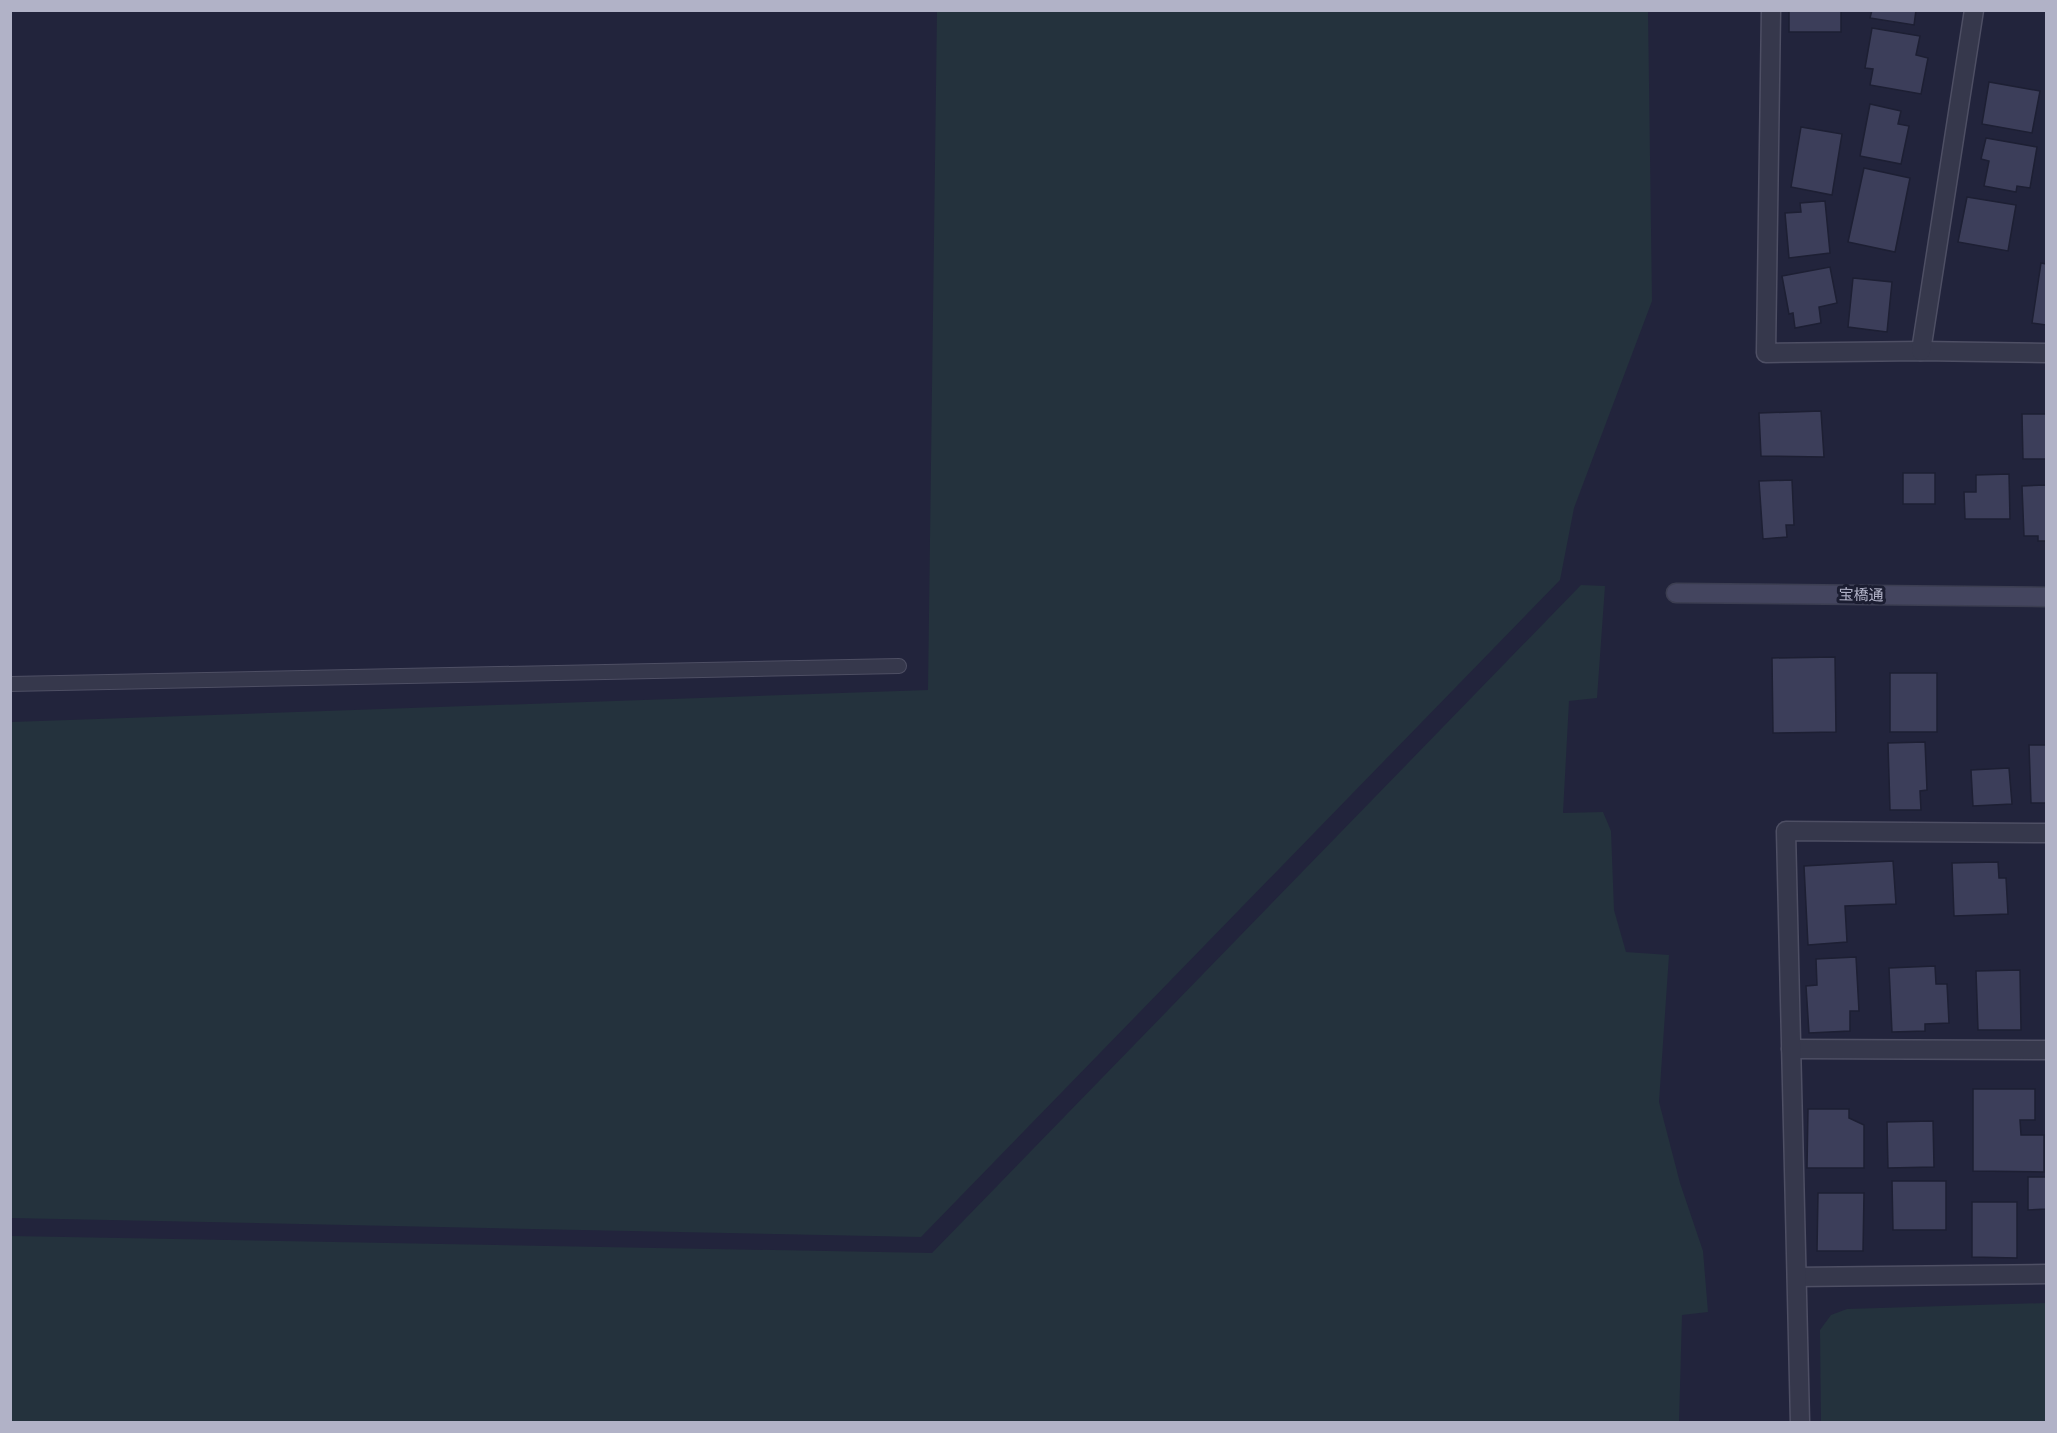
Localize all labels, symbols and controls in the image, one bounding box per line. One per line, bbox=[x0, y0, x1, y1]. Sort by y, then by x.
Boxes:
street label: 宝橋通 bbox=[1838, 587, 1884, 606]

